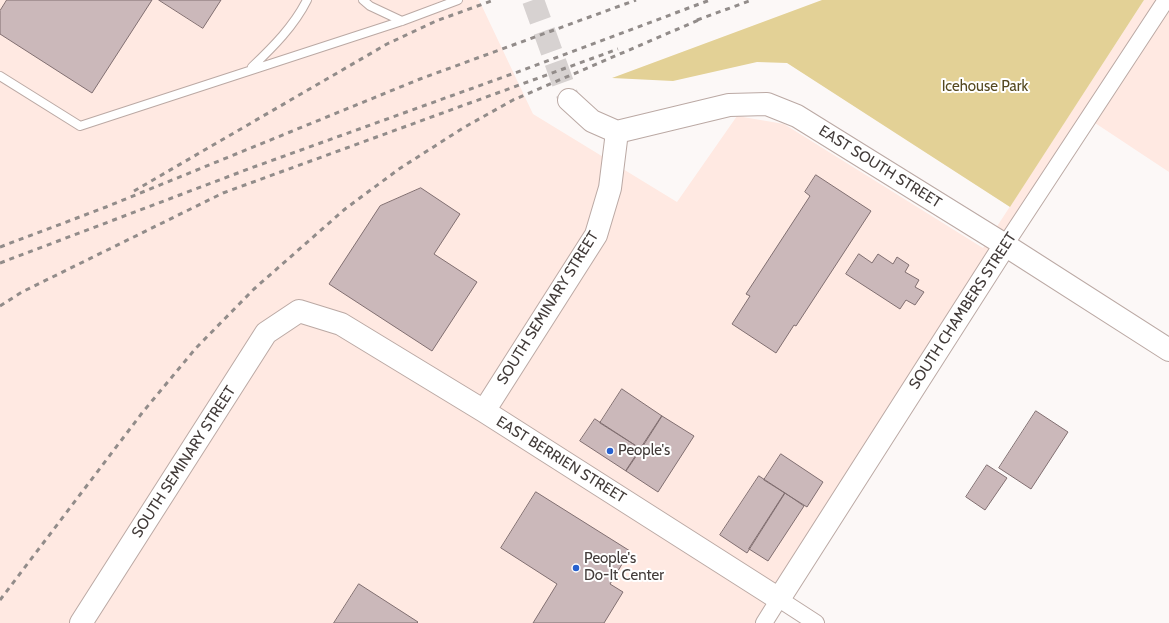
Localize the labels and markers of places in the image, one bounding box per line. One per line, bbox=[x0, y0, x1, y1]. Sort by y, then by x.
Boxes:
place label: People's bbox=[618, 442, 670, 460]
marker: People's bbox=[605, 446, 615, 456]
place label: People's Do-It Center bbox=[584, 550, 664, 585]
marker: People's Do-It Center bbox=[571, 563, 581, 573]

